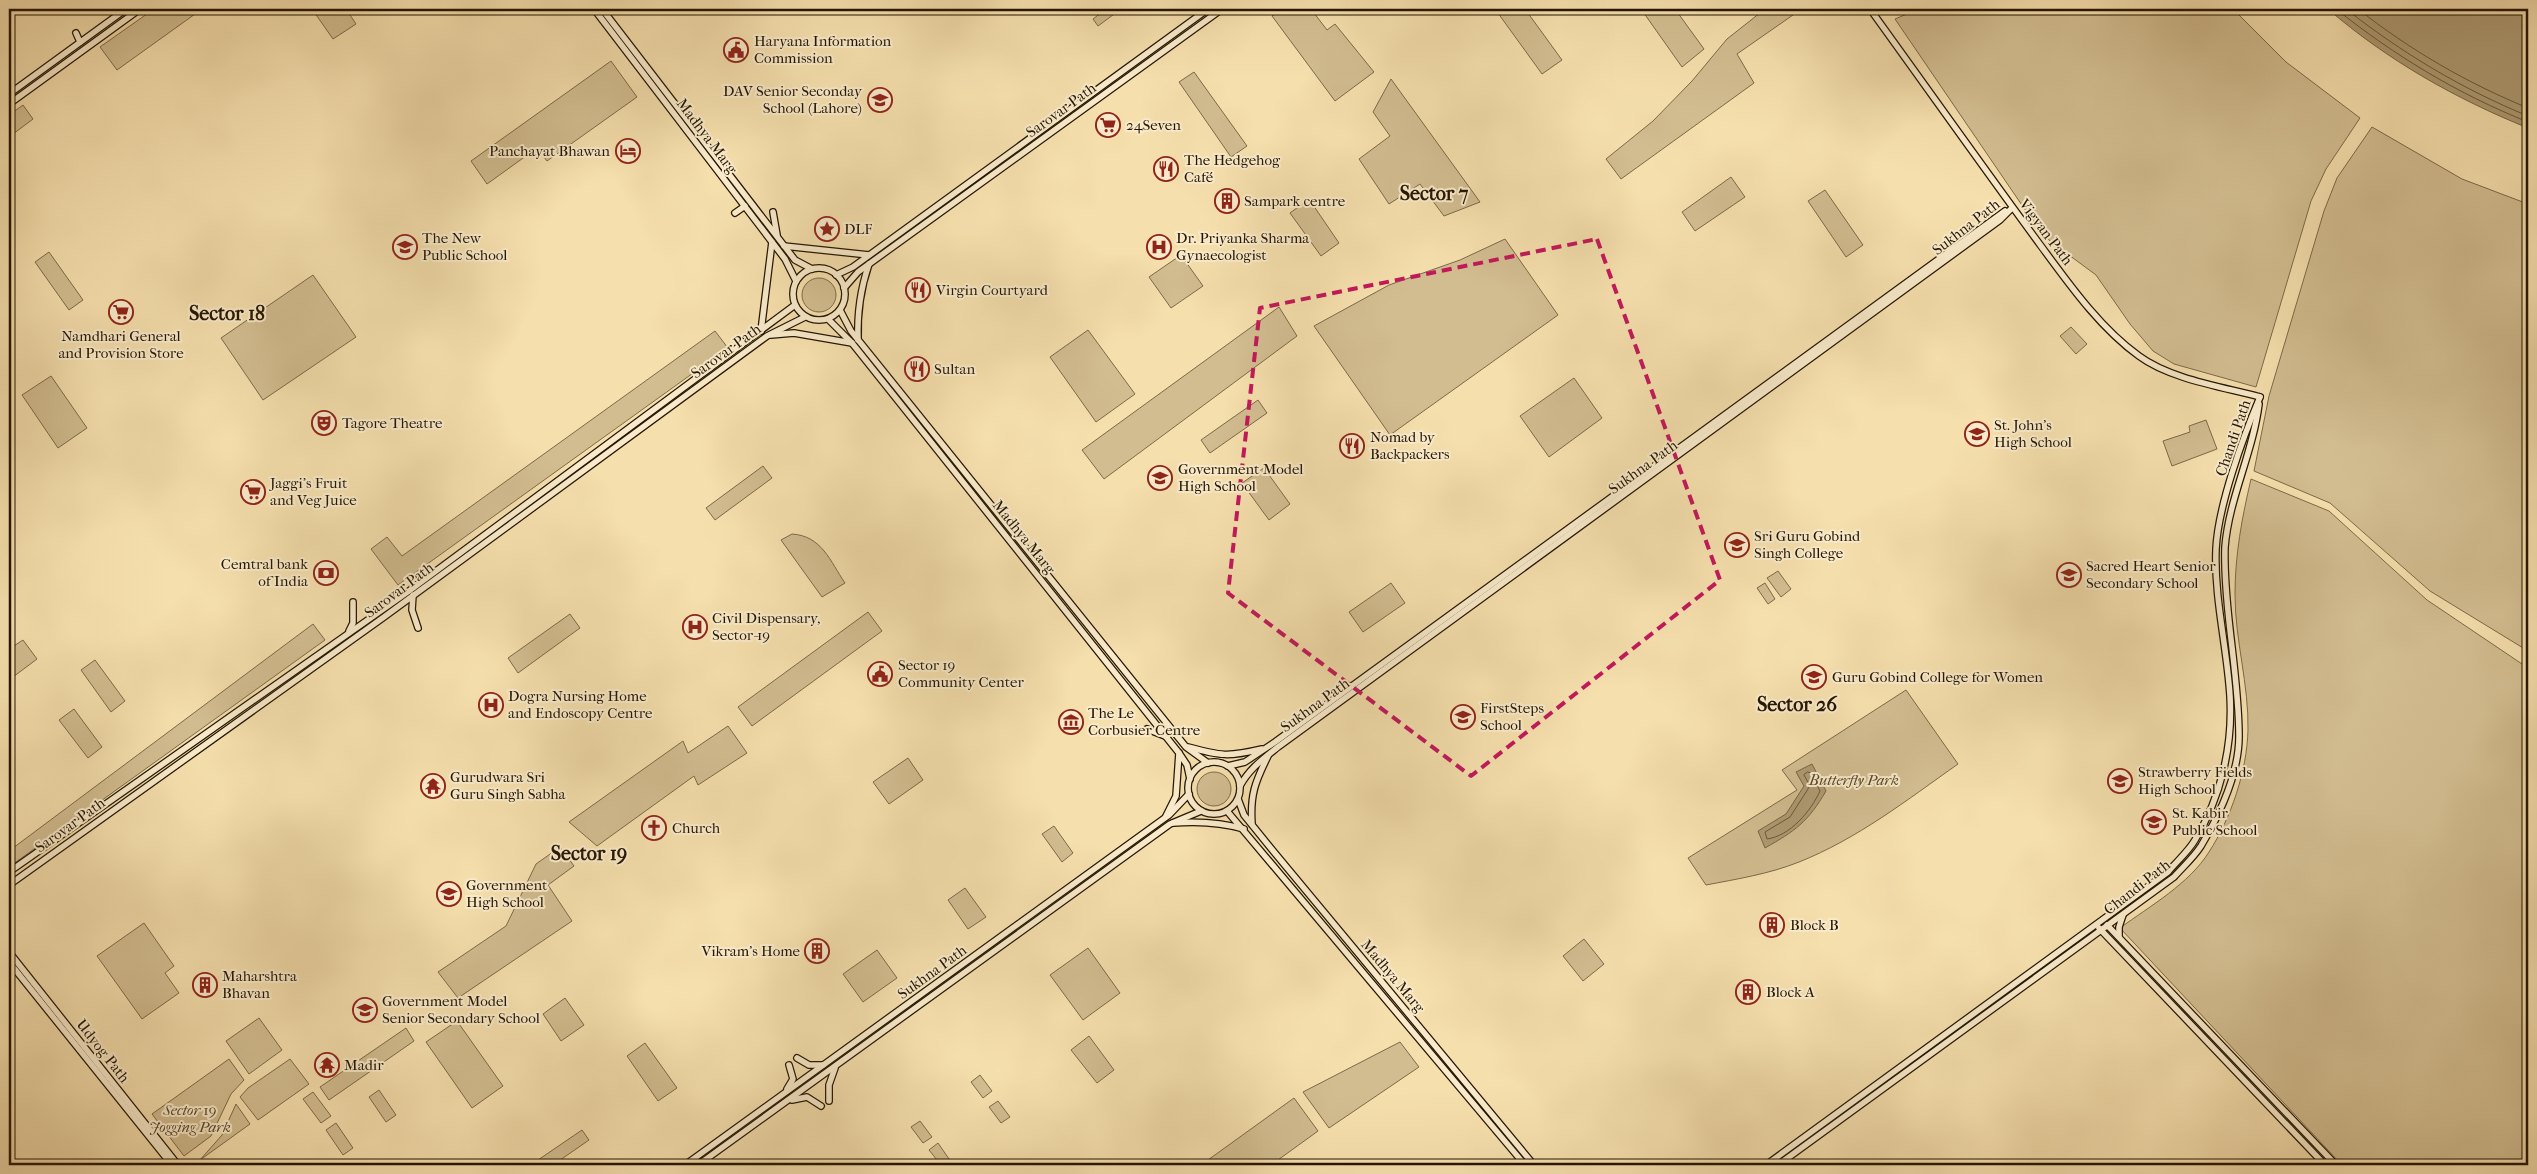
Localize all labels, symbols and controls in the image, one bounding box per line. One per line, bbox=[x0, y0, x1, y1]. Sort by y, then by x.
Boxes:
place label: Haryana Information Commission bbox=[754, 32, 891, 67]
public building icon: Haryana Information Commission bbox=[723, 37, 749, 63]
street label: Sarovar Path bbox=[1023, 78, 1100, 141]
place label: DAV Senior Seconday School (Lahore) bbox=[723, 82, 863, 117]
school or university icon: DAV Senior Seconday School (Lahore) bbox=[867, 87, 893, 113]
street label: Madhya Marg bbox=[673, 95, 742, 178]
supermarket icon: 24Seven bbox=[1095, 112, 1121, 138]
place label: 24Seven bbox=[1126, 116, 1181, 134]
hotel icon: Panchayat Bhawan bbox=[615, 138, 641, 164]
place label: Panchayat Bhawan bbox=[489, 142, 610, 160]
place label: The Hedgehog Café bbox=[1184, 151, 1281, 186]
restaurant icon: The Hedgehog Café bbox=[1153, 156, 1179, 182]
district label: Sector 7 bbox=[1400, 182, 1469, 205]
building icon: Sampark centre bbox=[1214, 188, 1240, 214]
place label: Sampark centre bbox=[1244, 192, 1346, 210]
street label: Vigyan Path bbox=[2015, 194, 2077, 269]
street label: Sukhna Path bbox=[1929, 195, 2004, 259]
place icon: DLF bbox=[814, 216, 840, 242]
place label: DLF bbox=[844, 220, 872, 238]
place label: The New Public School bbox=[422, 229, 507, 264]
place label: Dr. Priyanka Sharma Gynaecologist bbox=[1176, 229, 1310, 264]
school or university icon: The New Public School bbox=[392, 234, 418, 260]
hospital icon: Dr. Priyanka Sharma Gynaecologist bbox=[1146, 234, 1172, 260]
restaurant icon: Virgin Courtyard bbox=[905, 277, 931, 303]
place label: Virgin Courtyard bbox=[935, 281, 1049, 299]
supermarket icon: Namdhari General and Provision Store bbox=[108, 299, 134, 325]
district label: Sector 18 bbox=[189, 302, 265, 325]
street label: Sarovar Path bbox=[688, 319, 765, 382]
place label: Namdhari General and Provision Store bbox=[58, 327, 184, 362]
restaurant icon: Sultan bbox=[904, 356, 930, 382]
place label: Sultan bbox=[934, 360, 976, 378]
street label: Chandi Path bbox=[2212, 397, 2255, 479]
theatre icon: Tagore Theatre bbox=[311, 410, 337, 436]
place label: Tagore Theatre bbox=[342, 414, 443, 432]
place label: St. John’s High School bbox=[1994, 416, 2072, 451]
school or university icon: St. John’s High School bbox=[1964, 421, 1990, 447]
place label: Nomad by Backpackers bbox=[1370, 428, 1450, 463]
restaurant icon: Nomad by Backpackers bbox=[1339, 433, 1365, 459]
street label: Sukhna Path bbox=[1605, 436, 1681, 498]
place label: Government Model High School bbox=[1178, 460, 1303, 495]
school or university icon: Government Model High School bbox=[1147, 465, 1173, 491]
place label: Jaggi's Fruit and Veg Juice bbox=[269, 474, 357, 509]
supermarket icon: Jaggi's Fruit and Veg Juice bbox=[240, 479, 266, 505]
street label: Madhya Marg bbox=[989, 496, 1060, 578]
place label: Sri Guru Gobind Singh College bbox=[1754, 527, 1861, 562]
school or university icon: Sri Guru Gobind Singh College bbox=[1724, 532, 1750, 558]
place label: Cemtral bank of India bbox=[221, 555, 309, 590]
place label: Sacred Heart Senior Secondary School bbox=[2086, 557, 2216, 592]
street label: Sarovar Path bbox=[361, 558, 438, 622]
bank icon: Cemtral bank of India bbox=[313, 560, 339, 586]
school or university icon: Sacred Heart Senior Secondary School bbox=[2056, 562, 2082, 588]
place label: Civil Dispensary, Sector-19 bbox=[712, 609, 820, 644]
hospital icon: Civil Dispensary, Sector-19 bbox=[682, 614, 708, 640]
place label: Sector 19 Community Center bbox=[898, 656, 1024, 691]
public building icon: Sector 19 Community Center bbox=[867, 661, 893, 687]
school or university icon: Guru Gobind College for Women bbox=[1801, 664, 1827, 690]
place label: Guru Gobind College for Women bbox=[1832, 668, 2043, 686]
street label: Sukhna Path bbox=[1277, 674, 1353, 736]
place label: Dogra Nursing Home and Endoscopy Centre bbox=[508, 687, 653, 722]
hospital icon: Dogra Nursing Home and Endoscopy Centre bbox=[478, 692, 504, 718]
district label: Sector 26 bbox=[1757, 693, 1838, 716]
place label: FirstSteps School bbox=[1480, 699, 1544, 734]
place label: The Le Corbusier Centre bbox=[1088, 704, 1201, 739]
school or university icon: FirstSteps School bbox=[1450, 704, 1476, 730]
museum icon: The Le Corbusier Centre bbox=[1058, 709, 1084, 735]
place label: Strawberry Fields High School bbox=[2138, 763, 2252, 798]
place label: Gurudwara Sri Guru Singh Sabha bbox=[450, 768, 567, 803]
school or university icon: Strawberry Fields High School bbox=[2107, 768, 2133, 794]
park label: Butterfly Park bbox=[1808, 771, 1899, 789]
temple icon: Gurudwara Sri Guru Singh Sabha bbox=[420, 773, 446, 799]
street label: Sarovar Path bbox=[32, 793, 109, 856]
place label: St. Kabir Public School bbox=[2172, 804, 2257, 839]
school or university icon: St. Kabir Public School bbox=[2141, 809, 2167, 835]
church icon: Church bbox=[641, 815, 667, 841]
place label: Church bbox=[672, 819, 721, 837]
district label: Sector 19 bbox=[551, 842, 627, 865]
street label: Chandi Path bbox=[2100, 855, 2174, 919]
place label: Government High School bbox=[466, 876, 548, 911]
school or university icon: Government High School bbox=[436, 881, 462, 907]
building icon: Block B bbox=[1759, 912, 1785, 938]
place label: Block B bbox=[1790, 916, 1839, 934]
street label: Madhya Marg bbox=[1357, 936, 1429, 1017]
building icon: Vikram's Home bbox=[804, 938, 830, 964]
street label: Sukhna Path bbox=[894, 941, 970, 1003]
place label: Vikram's Home bbox=[700, 942, 801, 960]
place label: Maharshtra Bhavan bbox=[222, 967, 298, 1002]
building icon: Maharshtra Bhavan bbox=[192, 972, 218, 998]
building icon: Block A bbox=[1735, 979, 1761, 1005]
place label: Block A bbox=[1766, 983, 1815, 1001]
place label: Government Model Senior Secondary School bbox=[382, 992, 540, 1027]
school or university icon: Government Model Senior Secondary School bbox=[352, 997, 378, 1023]
street label: Udyog Path bbox=[73, 1016, 134, 1087]
temple icon: Madir bbox=[314, 1052, 340, 1078]
place label: Madir bbox=[344, 1056, 384, 1074]
park label: Sector 19 Jogging Park bbox=[149, 1101, 231, 1136]

